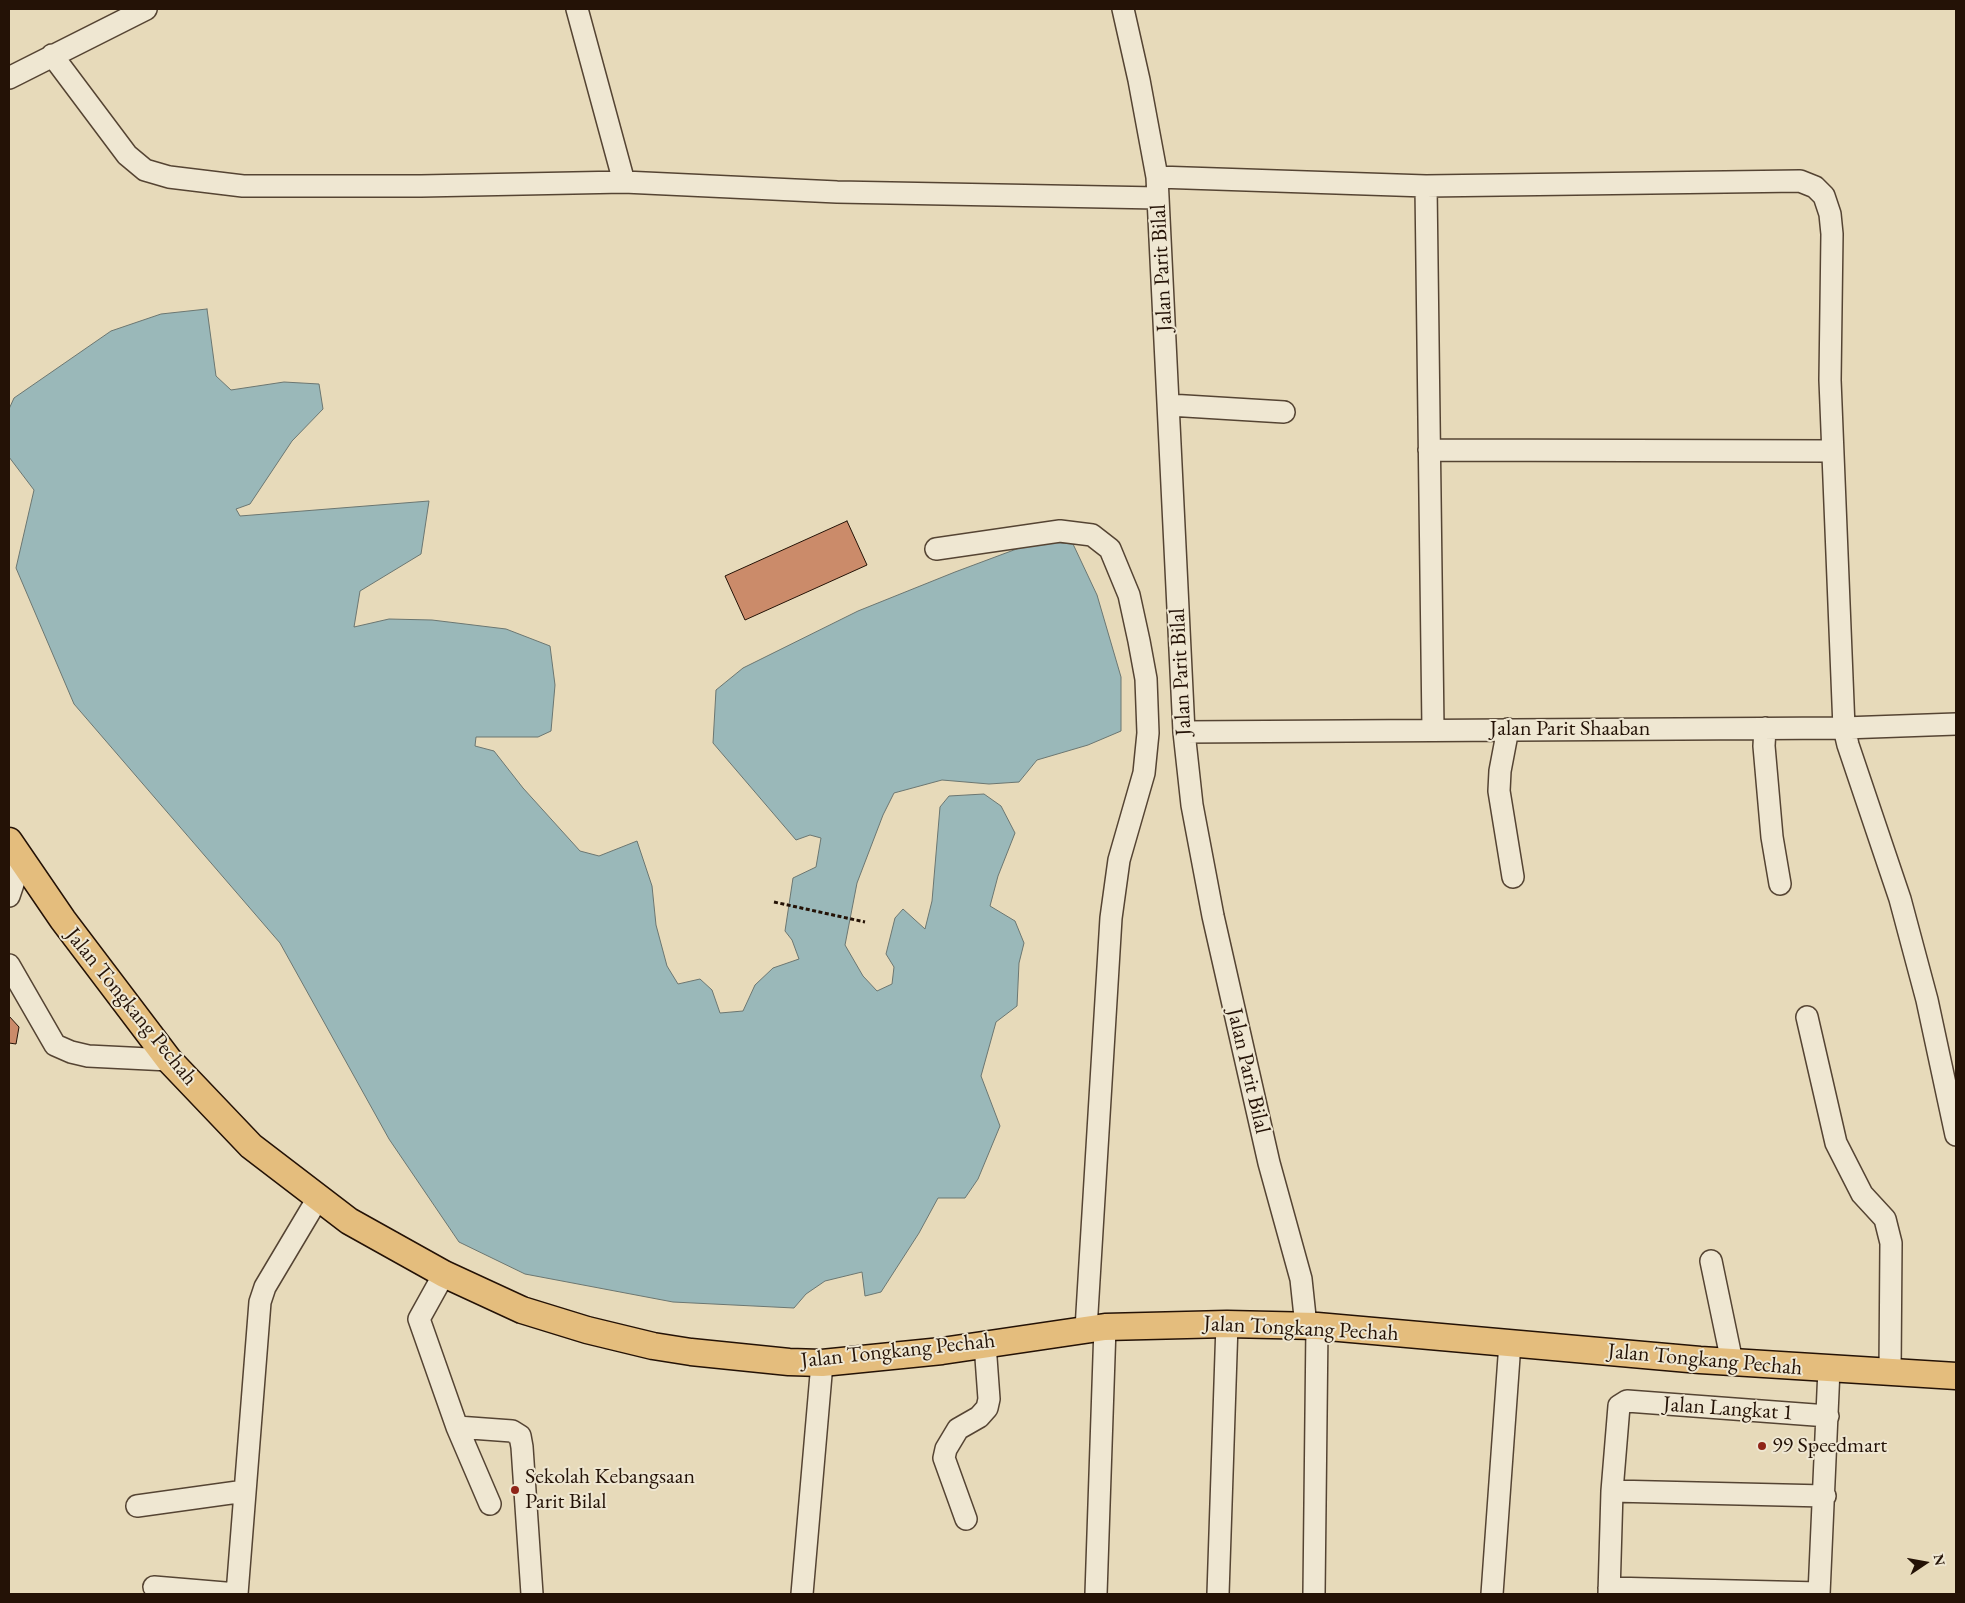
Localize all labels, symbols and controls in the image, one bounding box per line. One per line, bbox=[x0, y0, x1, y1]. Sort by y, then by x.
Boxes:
street label: Jalan Parit Bilal bbox=[1145, 203, 1179, 333]
street label: Jalan Parit Bilal bbox=[1164, 607, 1198, 737]
street label: Jalan Parit Shaaban bbox=[1490, 716, 1650, 742]
street label: Jalan Tongkang Pechah bbox=[59, 923, 203, 1091]
street label: Jalan Parit Bilal bbox=[1221, 1006, 1275, 1136]
street label: Jalan Tongkang Pechah bbox=[1203, 1311, 1399, 1347]
street label: Jalan Tongkang Pechah bbox=[799, 1328, 997, 1374]
street label: Jalan Tongkang Pechah bbox=[1607, 1338, 1803, 1382]
street label: Jalan Langkat 1 bbox=[1662, 1391, 1794, 1427]
place label: 99 Speedmart bbox=[1772, 1433, 1887, 1459]
marker: 99 Speedmart bbox=[1756, 1440, 1768, 1452]
place label: Sekolah Kebangsaan Parit Bilal bbox=[525, 1464, 695, 1515]
marker: Sekolah Kebangsaan Parit Bilal bbox=[509, 1484, 521, 1496]
north arrow bbox=[1900, 1538, 1950, 1588]
text: N bbox=[1930, 1552, 1950, 1567]

